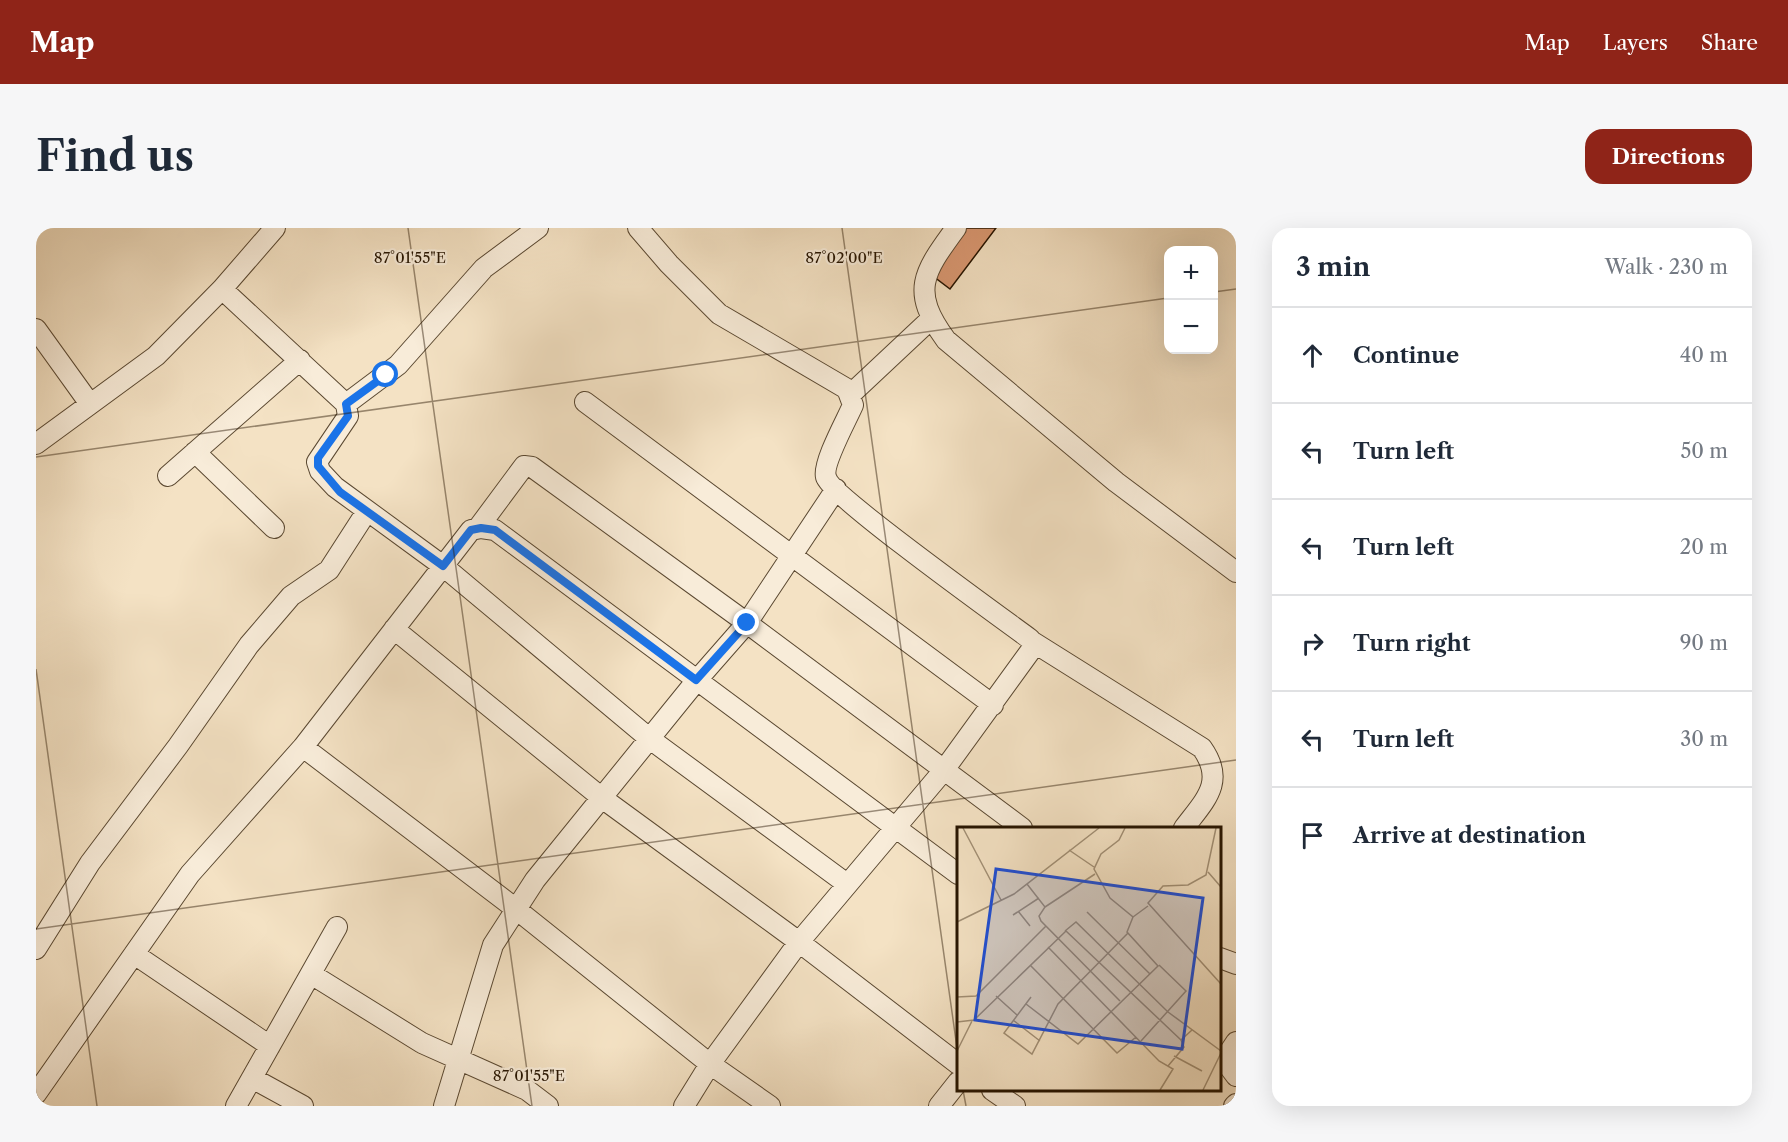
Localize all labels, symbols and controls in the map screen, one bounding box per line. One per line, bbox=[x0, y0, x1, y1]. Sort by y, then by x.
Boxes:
text: Map bbox=[30, 25, 94, 59]
text: Map bbox=[1525, 30, 1570, 55]
text: Layers bbox=[1603, 30, 1668, 55]
text: Share bbox=[1701, 30, 1758, 55]
button: Directions bbox=[1585, 129, 1752, 184]
text: Find us bbox=[36, 130, 194, 182]
map controls bbox=[1164, 246, 1218, 354]
button: + bbox=[1164, 246, 1218, 300]
text: 87°01'55"E bbox=[374, 248, 446, 267]
text: 87°02'00"E bbox=[805, 248, 883, 267]
text: 3 min bbox=[1296, 251, 1370, 283]
text: Walk · 230 m bbox=[1605, 255, 1728, 279]
button: − bbox=[1164, 300, 1218, 354]
icon: ahead bbox=[1296, 339, 1329, 372]
text: Continue bbox=[1353, 342, 1459, 369]
text: 40 m bbox=[1680, 343, 1728, 367]
route start bbox=[372, 361, 398, 387]
icon: left bbox=[1296, 435, 1329, 468]
text: Turn left bbox=[1353, 438, 1454, 465]
text: 50 m bbox=[1681, 439, 1728, 463]
icon: left bbox=[1296, 531, 1329, 564]
text: Turn left bbox=[1353, 534, 1454, 561]
text: 20 m bbox=[1680, 535, 1728, 559]
route end bbox=[733, 609, 759, 635]
icon: right bbox=[1296, 627, 1329, 660]
text: Turn right bbox=[1353, 630, 1471, 657]
text: 90 m bbox=[1680, 631, 1728, 655]
icon: left bbox=[1296, 723, 1329, 756]
text: Turn left bbox=[1353, 726, 1454, 753]
text: 30 m bbox=[1680, 727, 1728, 751]
icon: arrive bbox=[1296, 819, 1329, 852]
text: Arrive at destination bbox=[1353, 822, 1586, 849]
inset map bbox=[957, 827, 1221, 1091]
text: 87°01'55"E bbox=[493, 1066, 565, 1085]

